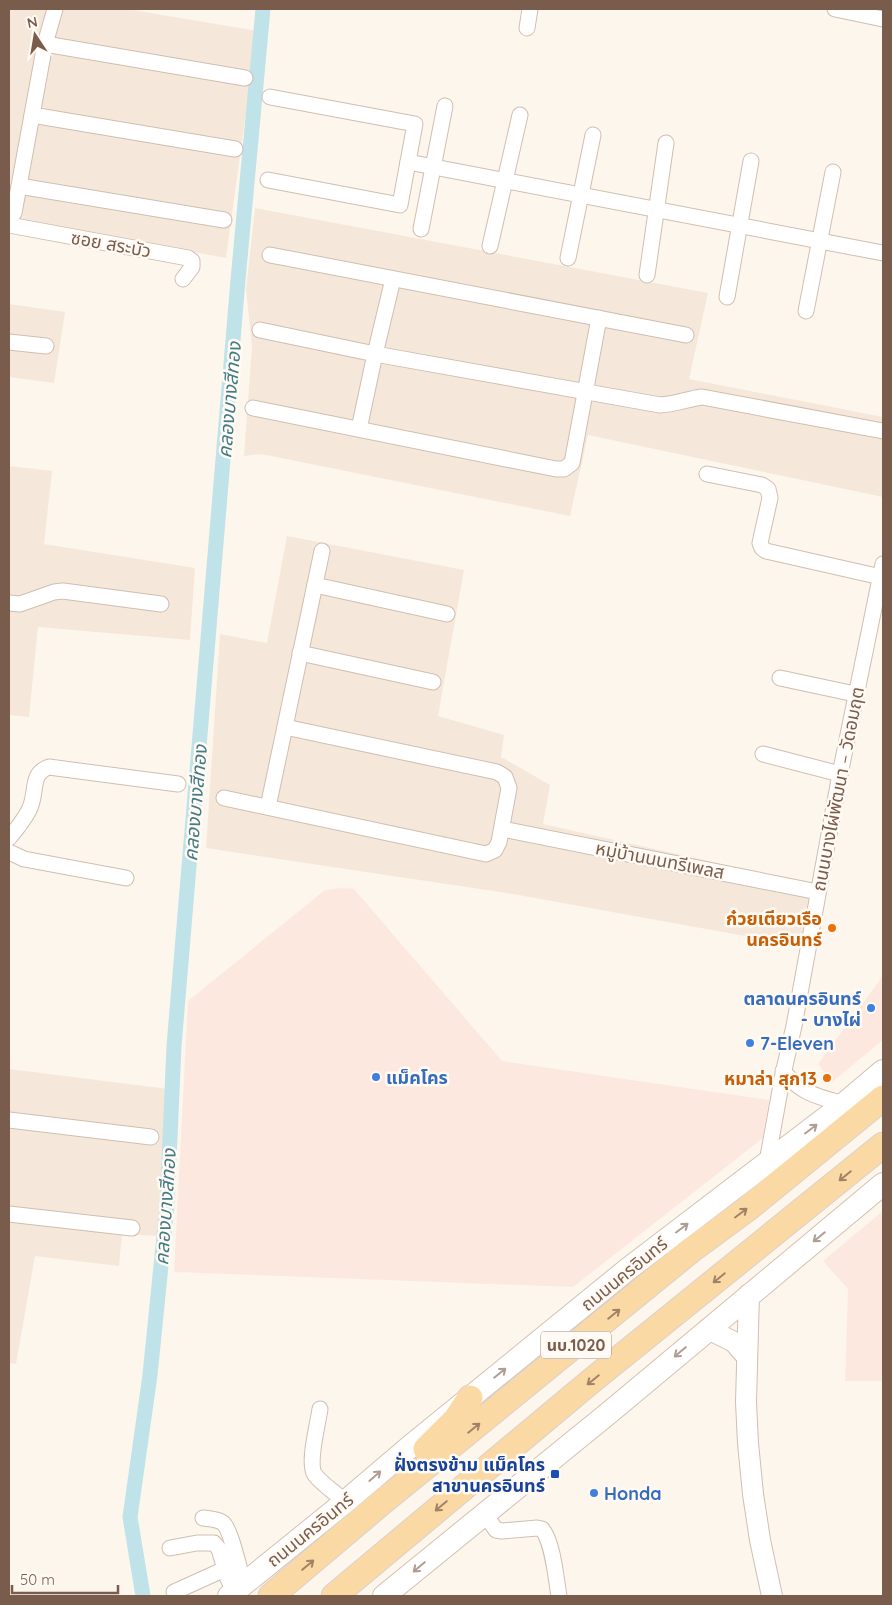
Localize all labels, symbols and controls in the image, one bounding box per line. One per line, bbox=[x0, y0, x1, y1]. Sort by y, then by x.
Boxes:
north arrow bbox=[10, 10, 60, 60]
text: N bbox=[25, 12, 39, 32]
street label: ซอย สระบัว bbox=[69, 226, 153, 262]
water label: คลองบางสีทอง bbox=[212, 340, 246, 459]
street label: ถนนบางไผ่พัฒนา – วัดอมฤต bbox=[807, 685, 869, 893]
water label: คลองบางสีทอง bbox=[178, 743, 212, 862]
street label: หมู่บ้านนนทรีเพลส bbox=[593, 836, 726, 885]
place label: ก๋วยเตียวเรือ นครอินทร์ bbox=[726, 907, 822, 951]
marker: ก๋วยเตียวเรือ นครอินทร์ bbox=[826, 922, 838, 934]
place label: ตลาดนครอินทร์ - บางไผ่ bbox=[743, 987, 861, 1031]
marker: ตลาดนครอินทร์ - บางไผ่ bbox=[865, 1002, 877, 1014]
place label: 7-Eleven bbox=[760, 1032, 834, 1055]
marker: 7-Eleven bbox=[744, 1037, 756, 1049]
place label: แม็คโคร bbox=[386, 1066, 448, 1089]
place label: หมาล่า สุก13 bbox=[724, 1067, 817, 1090]
marker: แม็คโคร bbox=[370, 1071, 382, 1083]
marker: หมาล่า สุก13 bbox=[821, 1072, 833, 1084]
one-way arrow bbox=[804, 1124, 818, 1134]
water label: คลองบางสีทอง bbox=[149, 1147, 181, 1266]
one-way arrow bbox=[839, 1170, 852, 1181]
one-way arrow bbox=[734, 1208, 747, 1219]
one-way arrow bbox=[675, 1222, 688, 1233]
street label: ถนนนครอินทร์ bbox=[576, 1232, 673, 1316]
one-way arrow bbox=[812, 1232, 825, 1243]
one-way arrow bbox=[713, 1272, 726, 1283]
one-way arrow bbox=[607, 1309, 620, 1320]
road number: นบ.1020 bbox=[541, 1332, 611, 1358]
one-way arrow bbox=[674, 1347, 687, 1358]
one-way arrow bbox=[493, 1368, 506, 1379]
one-way arrow bbox=[586, 1374, 599, 1385]
one-way arrow bbox=[467, 1422, 480, 1433]
place label: ฝั่งตรงข้าม แม็คโคร สาขานครอินทร์ bbox=[394, 1452, 545, 1497]
marker: ฝั่งตรงข้าม แม็คโคร สาขานครอินทร์ bbox=[549, 1468, 561, 1480]
one-way arrow bbox=[368, 1471, 381, 1482]
place label: Honda bbox=[604, 1482, 662, 1505]
marker: Honda bbox=[588, 1487, 600, 1499]
street label: ถนนนครอินทร์ bbox=[262, 1488, 359, 1572]
one-way arrow bbox=[435, 1501, 448, 1512]
one-way arrow bbox=[302, 1559, 315, 1570]
one-way arrow bbox=[413, 1561, 426, 1572]
scale bar bbox=[12, 1562, 119, 1594]
text: 50 m bbox=[20, 1570, 55, 1589]

